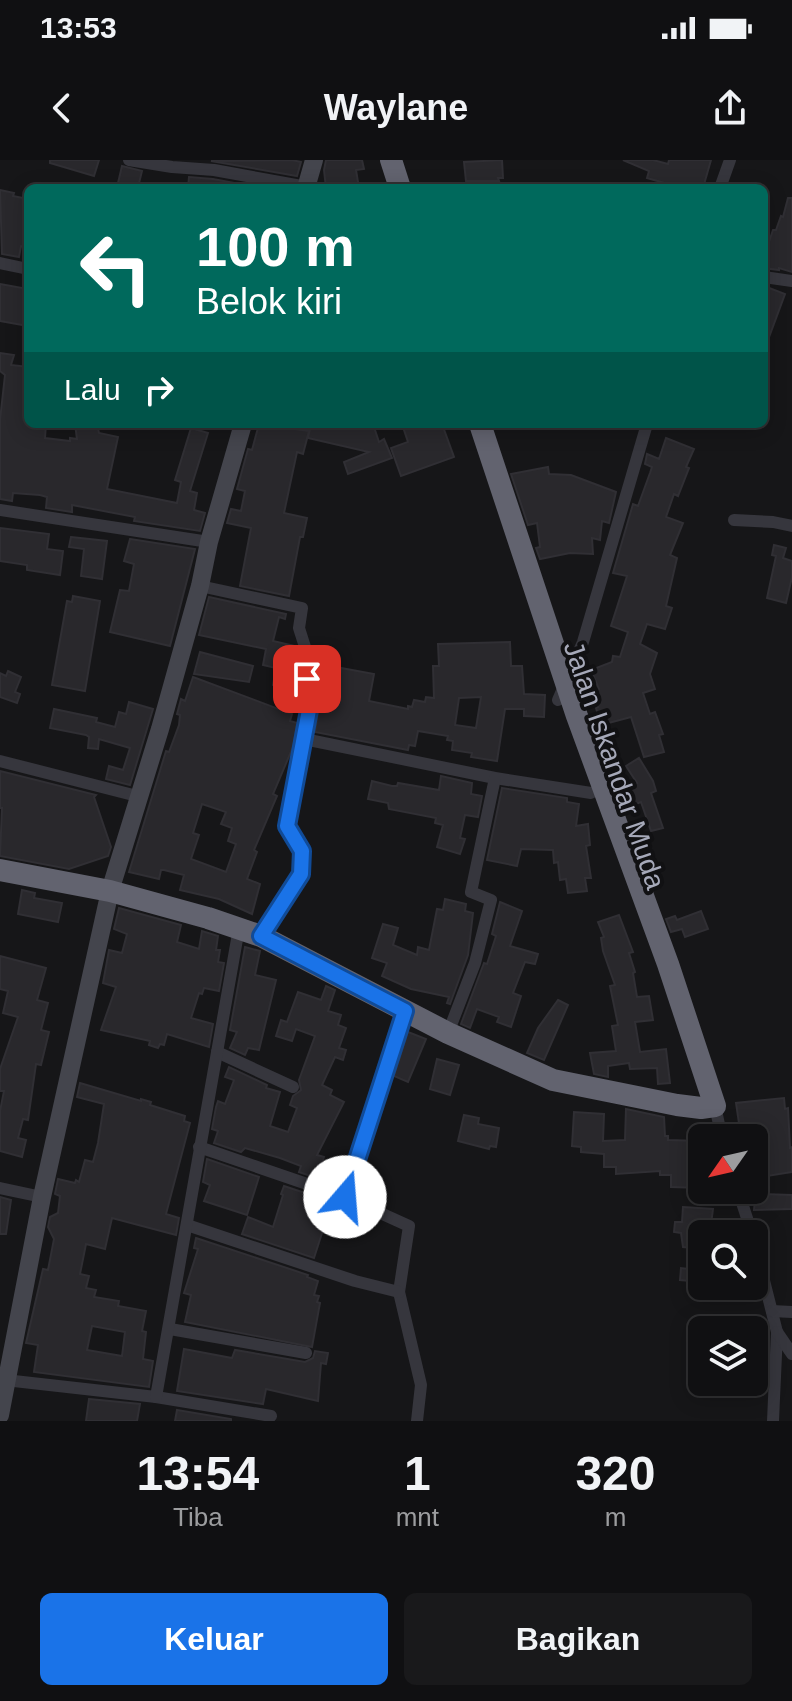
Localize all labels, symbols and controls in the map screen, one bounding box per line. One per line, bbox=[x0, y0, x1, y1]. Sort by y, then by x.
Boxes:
text: 13:53 bbox=[40, 11, 117, 44]
icon: back bbox=[40, 86, 84, 130]
icon: share bbox=[708, 86, 752, 130]
text: Waylane bbox=[324, 87, 468, 128]
text: 100 m bbox=[196, 215, 355, 278]
icon: left bbox=[64, 216, 168, 320]
text: Belok kiri bbox=[196, 281, 342, 322]
icon: right bbox=[137, 368, 181, 412]
text: Lalu bbox=[64, 373, 121, 406]
street label: Jalan Iskandar Muda bbox=[558, 637, 672, 893]
pin bbox=[273, 645, 341, 713]
icon: arrive bbox=[285, 657, 329, 701]
north arrow bbox=[688, 1124, 768, 1204]
map controls bbox=[688, 1124, 768, 1396]
position arrow bbox=[303, 1155, 387, 1239]
button: search bbox=[688, 1220, 768, 1300]
button: layers bbox=[688, 1316, 768, 1396]
text: 13:54 bbox=[136, 1447, 259, 1500]
text: 1 bbox=[404, 1447, 431, 1500]
text: 320 bbox=[575, 1447, 656, 1500]
text: Tiba bbox=[173, 1502, 223, 1532]
text: mnt bbox=[396, 1502, 439, 1532]
text: m bbox=[605, 1502, 626, 1532]
button: Keluar bbox=[40, 1593, 388, 1685]
button: Bagikan bbox=[404, 1593, 752, 1685]

